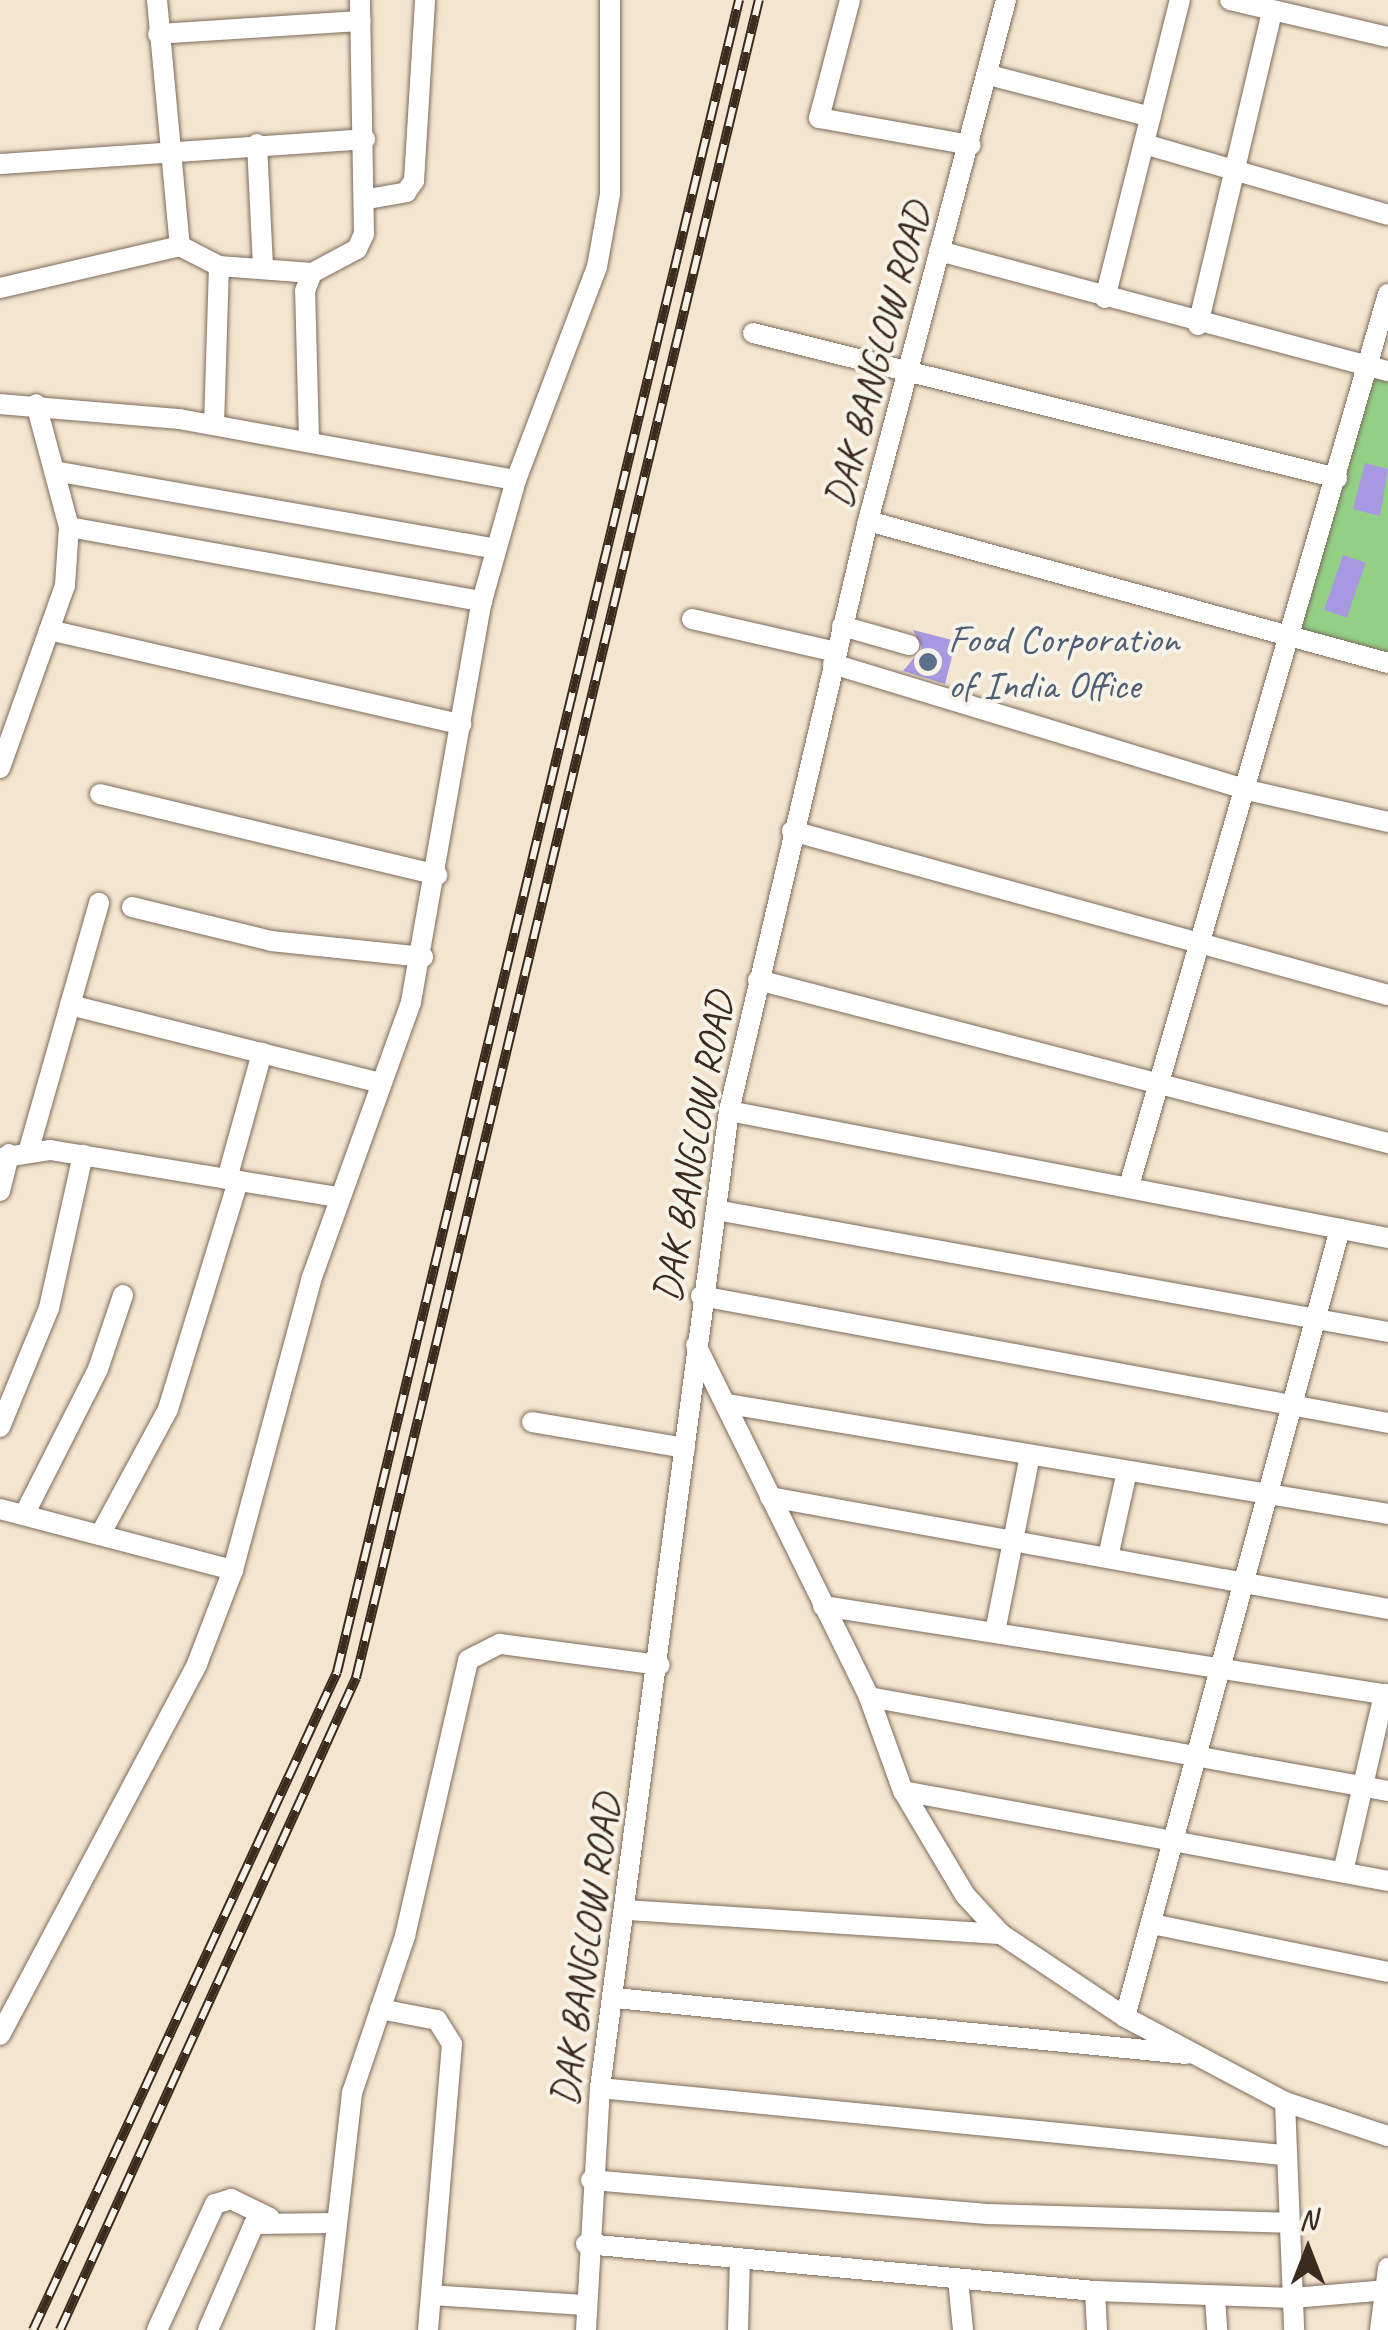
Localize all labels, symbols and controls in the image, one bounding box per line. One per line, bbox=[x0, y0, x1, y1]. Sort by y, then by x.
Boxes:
street label: DAK BANGLOW ROAD bbox=[813, 198, 941, 512]
place label: Food Corporation of India Office bbox=[948, 615, 1179, 709]
marker: Food Corporation of India Office bbox=[917, 651, 939, 673]
street label: DAK BANGLOW ROAD bbox=[642, 989, 744, 1305]
street label: DAK BANGLOW ROAD bbox=[539, 1792, 631, 2108]
north arrow bbox=[1258, 2200, 1358, 2300]
text: N bbox=[1299, 2202, 1317, 2237]

